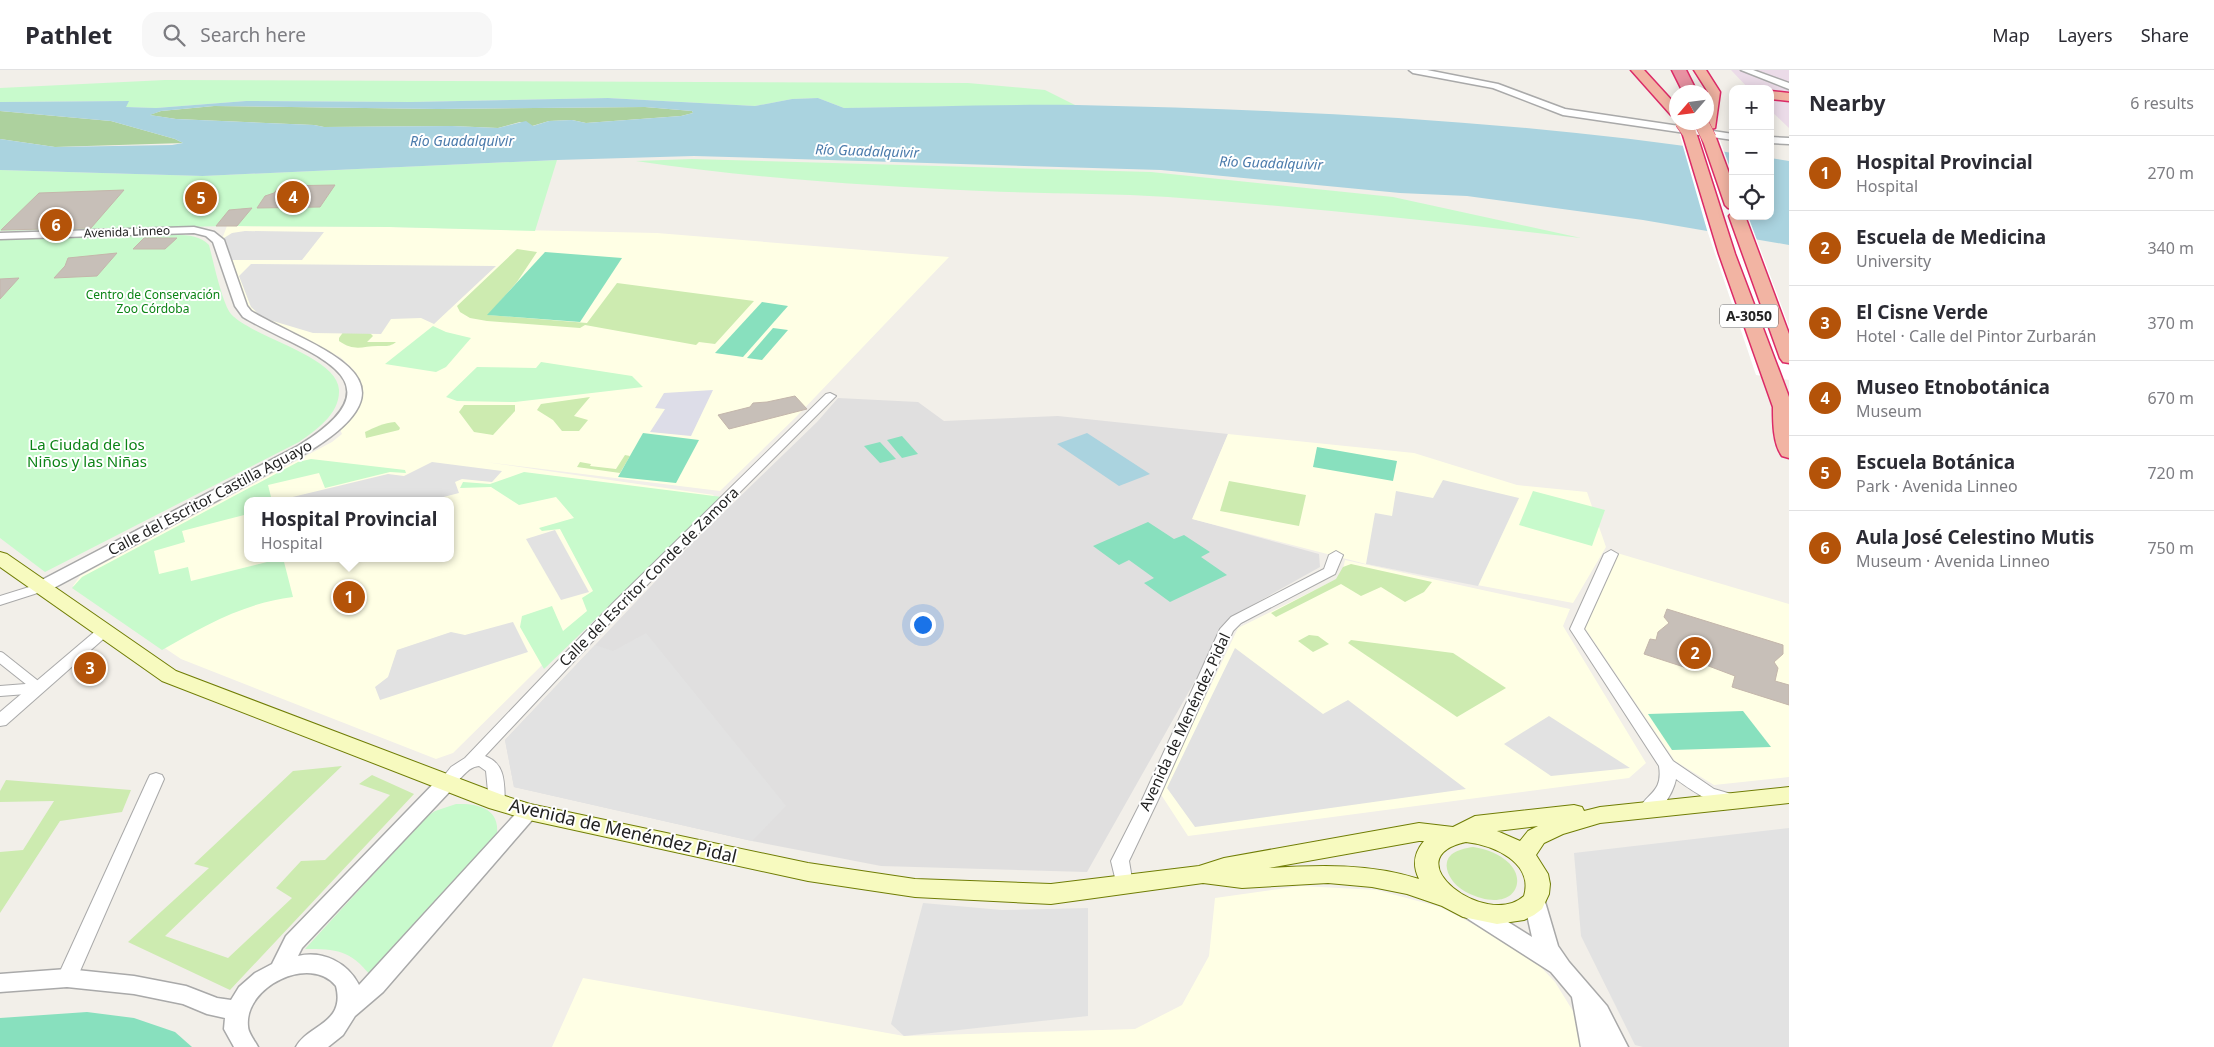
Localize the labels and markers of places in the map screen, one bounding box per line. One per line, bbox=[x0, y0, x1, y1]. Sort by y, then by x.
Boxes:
pin: 4 bbox=[277, 178, 309, 216]
pin: 5 bbox=[185, 179, 217, 217]
pin: 6 bbox=[40, 206, 72, 244]
pin: 1 bbox=[333, 578, 365, 616]
pin: 2 bbox=[1679, 634, 1711, 672]
pin: 3 bbox=[74, 649, 106, 687]

